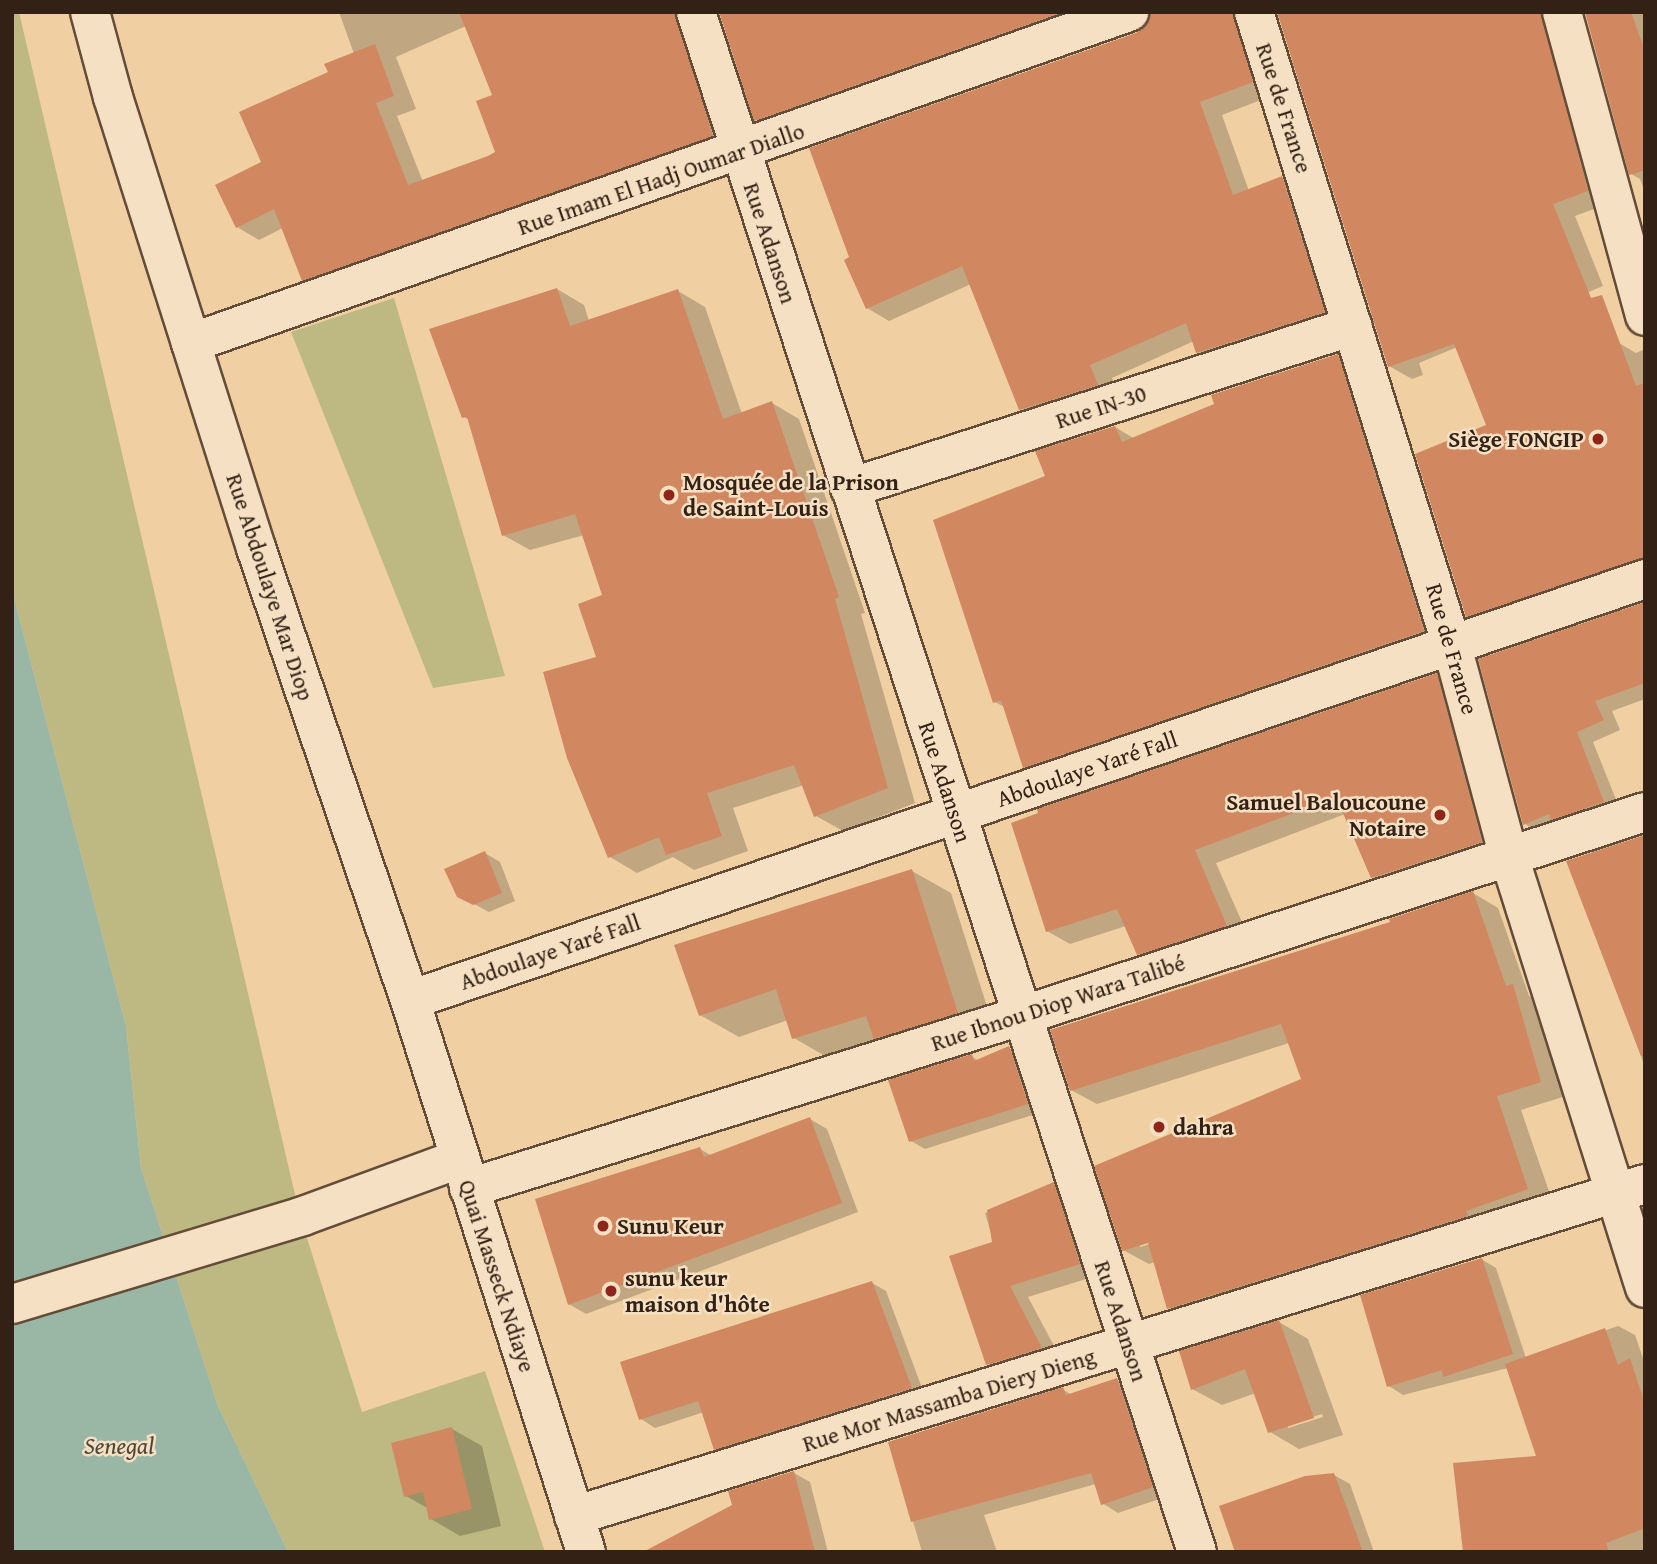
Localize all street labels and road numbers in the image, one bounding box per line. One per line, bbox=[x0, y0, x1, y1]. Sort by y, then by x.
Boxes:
street label: Rue de France bbox=[1250, 40, 1318, 176]
street label: Rue Imam El Hadj Oumar Diallo bbox=[514, 117, 808, 241]
street label: Rue Adanson bbox=[738, 179, 802, 307]
street label: Rue IN-30 bbox=[1052, 379, 1150, 435]
street label: Rue Abdoulaye Mar Diop bbox=[220, 470, 320, 704]
street label: Rue de France bbox=[1420, 580, 1484, 718]
street label: Rue Adanson bbox=[913, 718, 977, 846]
street label: Abdoulaye Yaré Fall bbox=[993, 725, 1181, 813]
street label: Abdoulaye Yaré Fall bbox=[456, 908, 644, 996]
street label: Rue Ibnou Diop Wara Talibé bbox=[927, 949, 1189, 1057]
street label: Quai Masseck Ndiaye bbox=[453, 1176, 541, 1376]
street label: Rue Adanson bbox=[1089, 1257, 1153, 1385]
street label: Rue Mor Massamba Diery Dieng bbox=[799, 1342, 1099, 1458]

